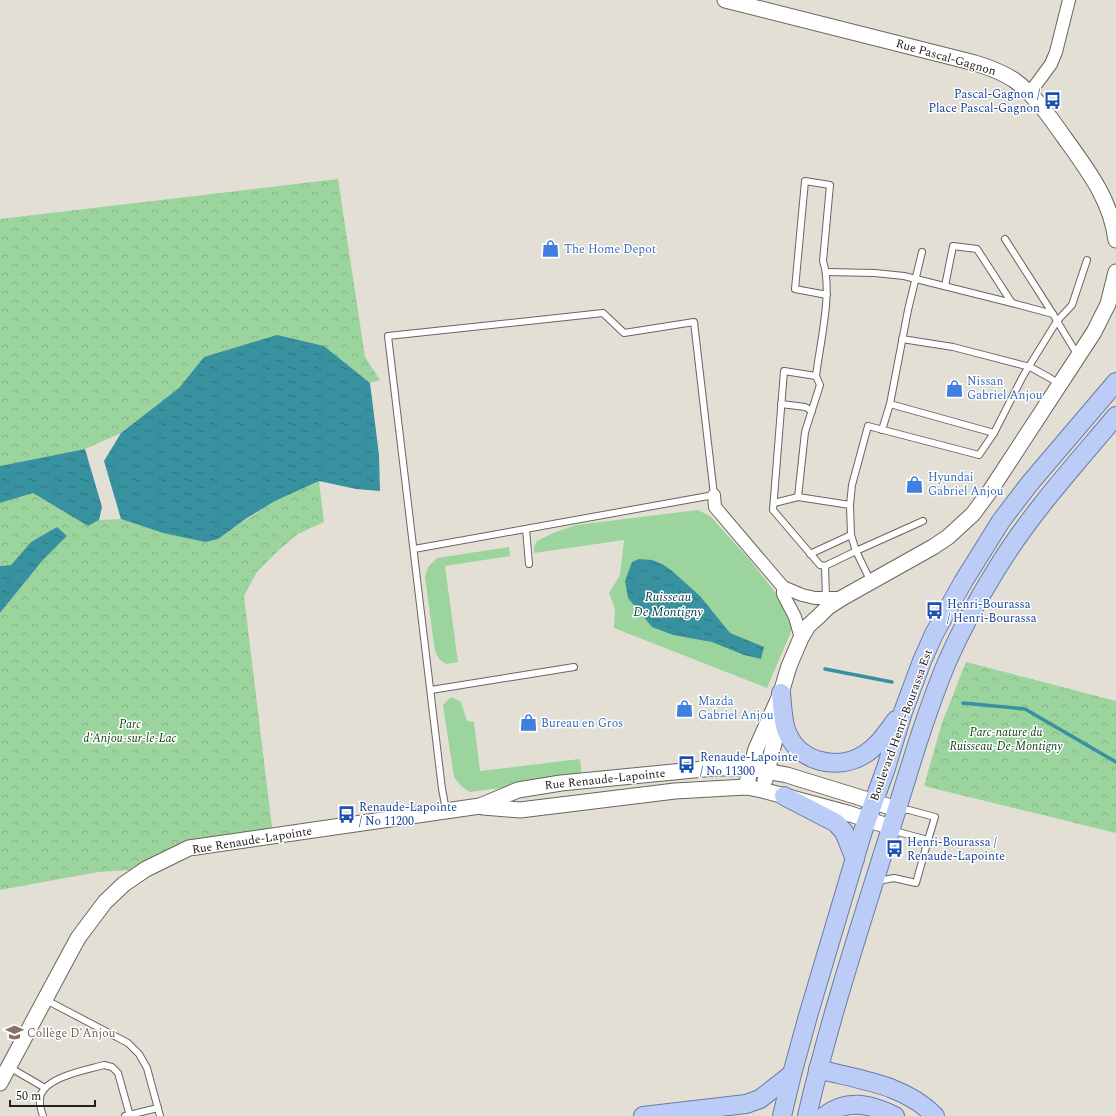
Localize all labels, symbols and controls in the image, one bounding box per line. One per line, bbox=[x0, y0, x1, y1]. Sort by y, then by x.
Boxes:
street label: Rue Pascal-Gagnon bbox=[894, 34, 998, 81]
place label: Pascal-Gagnon / Place Pascal-Gagnon bbox=[928, 85, 1040, 118]
bus stop icon: Pascal-Gagnon / Place Pascal-Gagnon bbox=[1043, 91, 1063, 111]
shop icon: The Home Depot bbox=[541, 239, 561, 259]
place label: The Home Depot bbox=[564, 240, 656, 259]
place label: Nissan Gabriel Anjou bbox=[967, 372, 1043, 405]
shop icon: Nissan Gabriel Anjou bbox=[944, 378, 964, 398]
place label: Hyundai Gabriel Anjou bbox=[928, 468, 1004, 501]
shop icon: Hyundai Gabriel Anjou bbox=[905, 474, 925, 494]
water label: Ruisseau De Montigny bbox=[633, 587, 703, 622]
place label: Henri-Bourassa / Henri-Bourassa bbox=[947, 595, 1037, 628]
bus stop icon: Henri-Bourassa / Henri-Bourassa bbox=[924, 601, 944, 621]
street label: Boulevard Henri-Bourassa Est bbox=[865, 647, 938, 804]
place label: Mazda Gabriel Anjou bbox=[698, 692, 774, 725]
shop icon: Mazda Gabriel Anjou bbox=[675, 698, 695, 718]
shop icon: Bureau en Gros bbox=[518, 713, 538, 733]
place label: Bureau en Gros bbox=[541, 714, 623, 733]
park label: Parc d'Anjou-sur-le-Lac bbox=[83, 715, 177, 748]
park label: Parc-nature du Ruisseau-De-Montigny bbox=[949, 723, 1063, 756]
place label: Renaude-Lapointe / No 11300 bbox=[700, 748, 798, 781]
bus stop icon: Renaude-Lapointe / No 11300 bbox=[677, 754, 697, 774]
street label: Rue Renaude-Lapointe bbox=[544, 764, 667, 795]
place label: Renaude-Lapointe / No 11200 bbox=[359, 798, 457, 831]
bus stop icon: Renaude-Lapointe / No 11200 bbox=[336, 804, 356, 824]
street label: Rue Renaude-Lapointe bbox=[191, 822, 314, 859]
place label: Henri-Bourassa / Renaude-Lapointe bbox=[907, 833, 1005, 866]
bus stop icon: Henri-Bourassa / Renaude-Lapointe bbox=[884, 839, 904, 859]
school or university icon: Collège D'Anjou bbox=[4, 1023, 24, 1043]
place label: Collège D'Anjou bbox=[27, 1024, 116, 1043]
scale bar bbox=[10, 1082, 95, 1108]
text: 50 m bbox=[16, 1087, 41, 1106]

